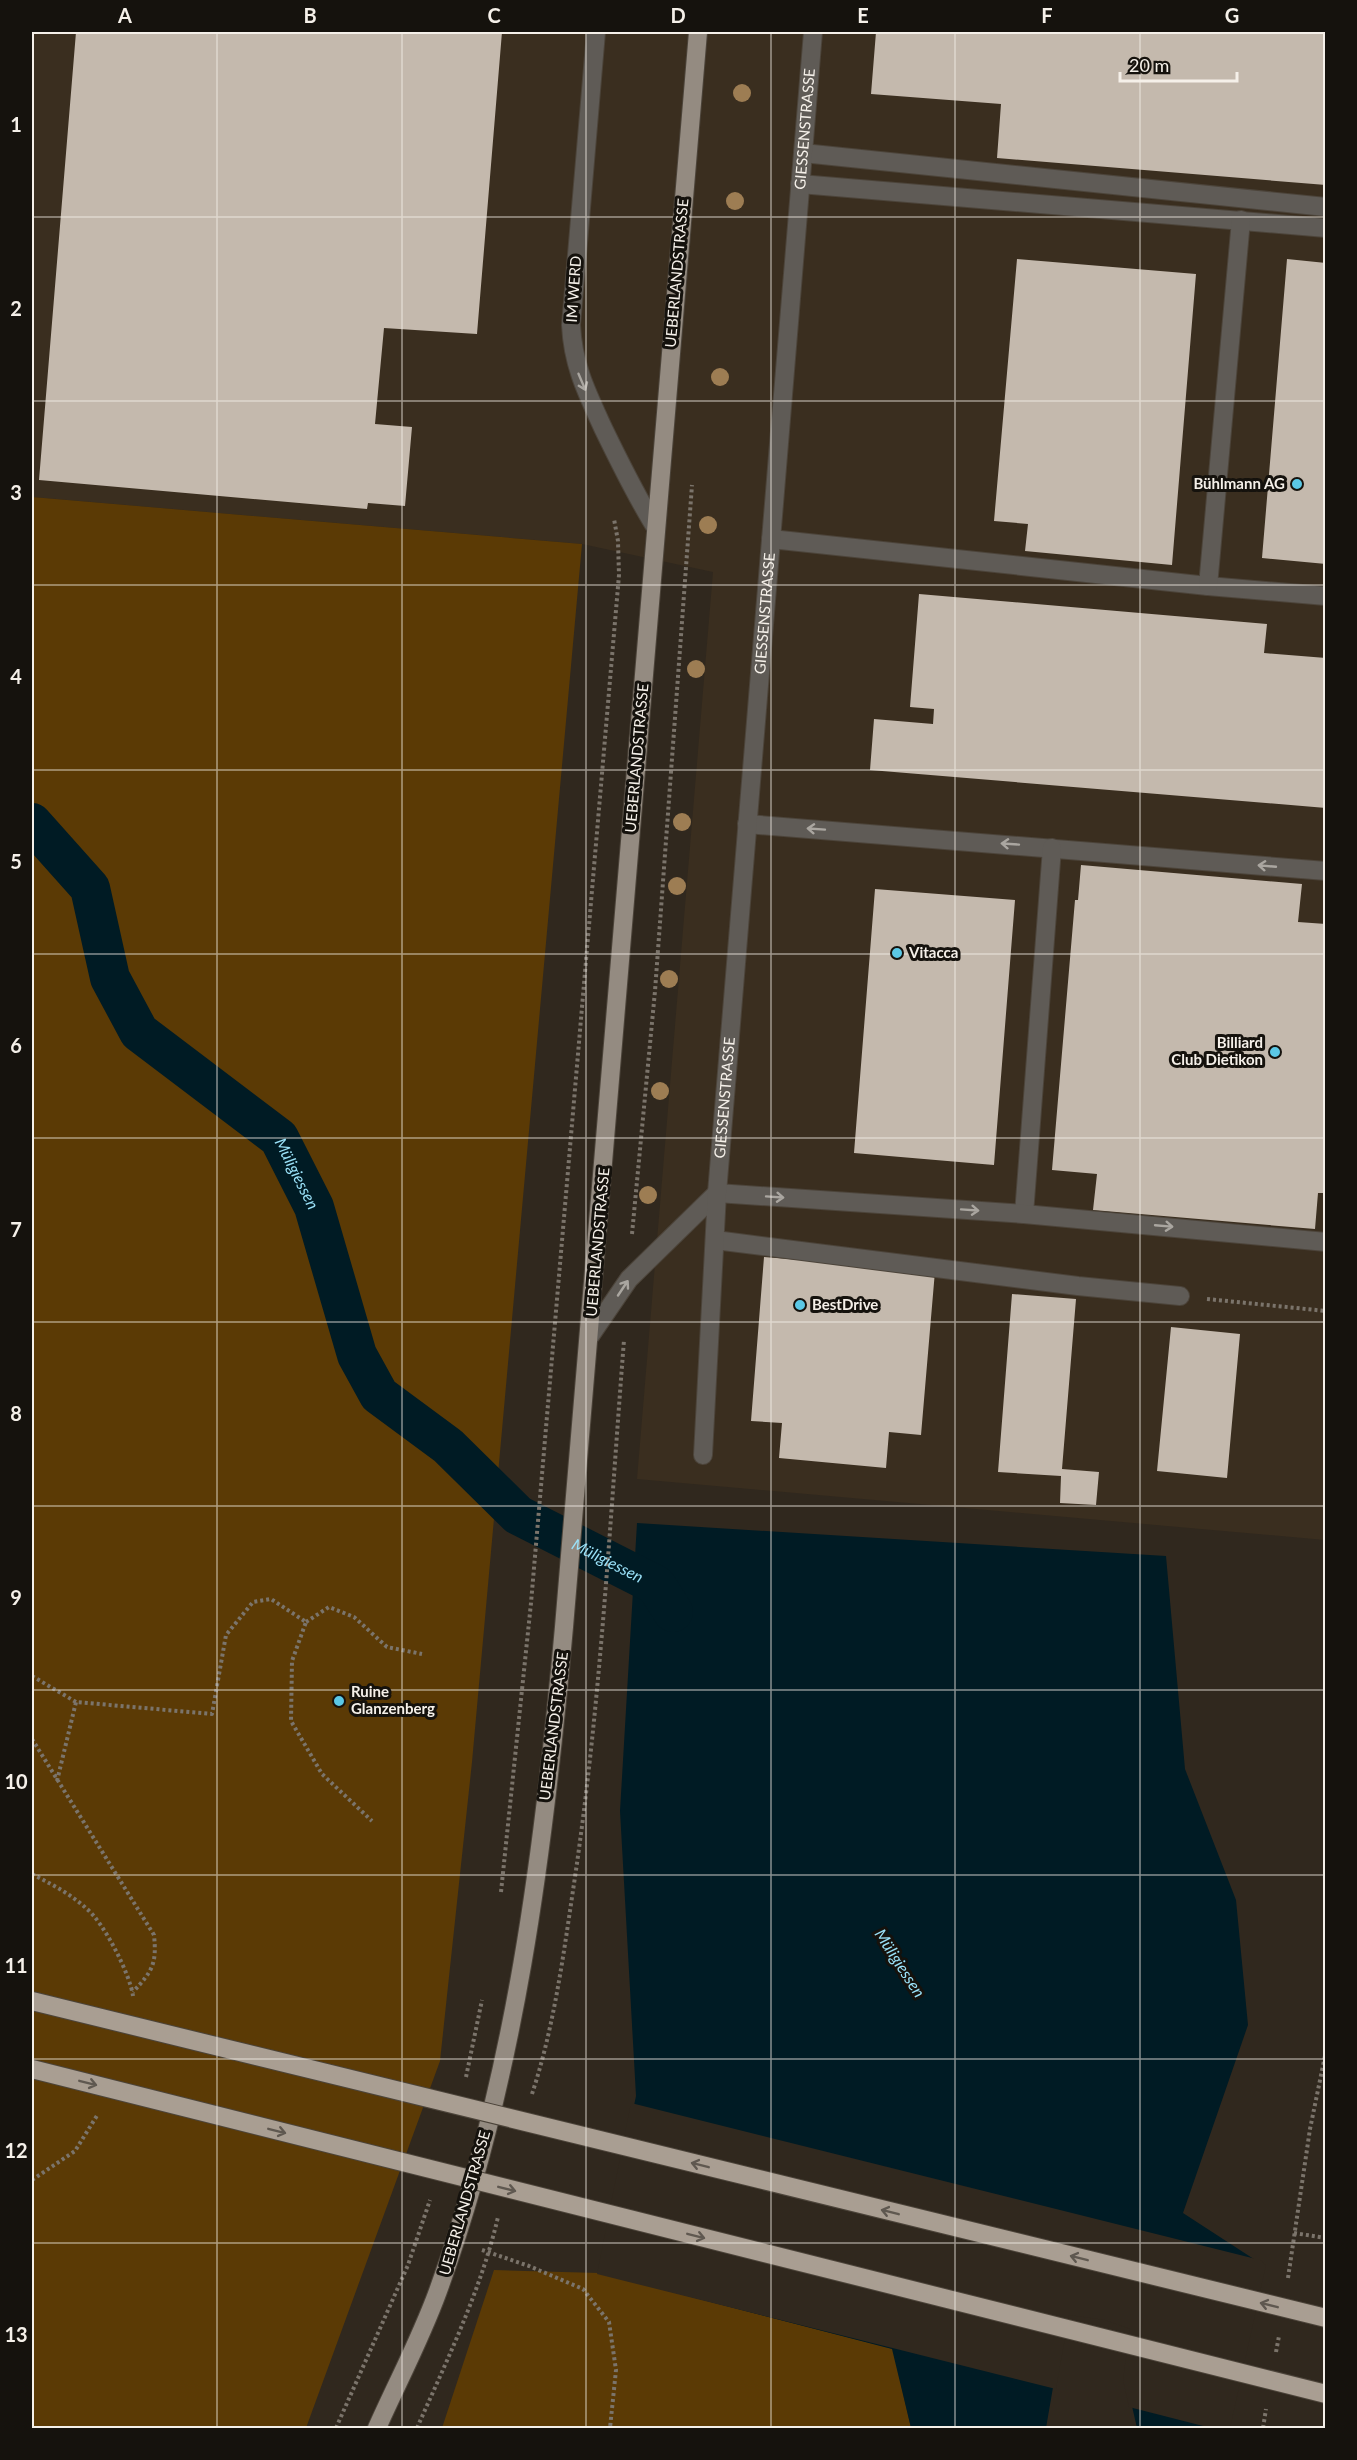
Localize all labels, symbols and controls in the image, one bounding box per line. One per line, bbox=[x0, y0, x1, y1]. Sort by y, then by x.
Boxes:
text: A bbox=[117, 3, 132, 27]
text: B bbox=[303, 3, 317, 27]
text: C bbox=[487, 3, 501, 27]
text: D bbox=[670, 3, 686, 27]
text: E bbox=[857, 3, 869, 27]
text: F bbox=[1041, 3, 1053, 27]
text: G bbox=[1225, 3, 1239, 27]
scale bar bbox=[1120, 45, 1237, 83]
text: 20 m bbox=[1129, 54, 1169, 76]
street label: GIESSENSTRASSE bbox=[790, 68, 818, 190]
text: 1 bbox=[10, 112, 22, 136]
street label: UEBERLANDSTRASSE bbox=[661, 198, 691, 348]
street label: IM WERD bbox=[562, 255, 584, 323]
text: 2 bbox=[10, 296, 22, 320]
one-way arrow bbox=[577, 372, 588, 390]
place label: Bühlmann AG bbox=[1193, 474, 1285, 492]
marker: Bühlmann AG bbox=[1290, 477, 1304, 491]
text: 3 bbox=[10, 480, 22, 504]
street label: GIESSENSTRASSE bbox=[750, 552, 778, 675]
text: 4 bbox=[10, 664, 22, 688]
street label: UEBERLANDSTRASSE bbox=[621, 683, 651, 833]
one-way arrow bbox=[806, 823, 826, 834]
one-way arrow bbox=[1001, 838, 1021, 849]
text: 5 bbox=[10, 849, 22, 873]
one-way arrow bbox=[1258, 860, 1278, 871]
place label: Vitacca bbox=[908, 943, 958, 961]
marker: Vitacca bbox=[890, 946, 904, 960]
text: 6 bbox=[10, 1033, 22, 1057]
place label: Billiard Club Dietikon bbox=[1171, 1033, 1263, 1068]
street label: GIESSENSTRASSE bbox=[710, 1036, 738, 1159]
marker: Billiard Club Dietikon bbox=[1268, 1045, 1282, 1059]
water label: Müligiessen bbox=[271, 1134, 323, 1212]
street label: UEBERLANDSTRASSE bbox=[582, 1167, 612, 1317]
one-way arrow bbox=[764, 1191, 784, 1202]
one-way arrow bbox=[959, 1205, 979, 1216]
text: 7 bbox=[10, 1217, 22, 1241]
one-way arrow bbox=[1153, 1221, 1173, 1232]
one-way arrow bbox=[617, 1280, 629, 1297]
place label: BestDrive bbox=[812, 1295, 878, 1313]
marker: BestDrive bbox=[793, 1298, 807, 1312]
text: 8 bbox=[10, 1401, 22, 1425]
water label: Müligiessen bbox=[569, 1534, 647, 1586]
text: 9 bbox=[10, 1585, 22, 1609]
street label: UEBERLANDSTRASSE bbox=[535, 1651, 571, 1801]
place label: Ruine Glanzenberg bbox=[351, 1682, 435, 1717]
marker: Ruine Glanzenberg bbox=[332, 1694, 346, 1708]
text: 10 bbox=[4, 1769, 28, 1793]
water label: Müligiessen bbox=[871, 1925, 929, 2000]
text: 11 bbox=[4, 1953, 28, 1977]
one-way arrow bbox=[78, 2078, 97, 2090]
one-way arrow bbox=[268, 2125, 287, 2137]
street label: UEBERLANDSTRASSE bbox=[435, 2128, 493, 2277]
text: 12 bbox=[4, 2138, 28, 2162]
one-way arrow bbox=[691, 2159, 710, 2171]
one-way arrow bbox=[497, 2183, 516, 2195]
one-way arrow bbox=[881, 2205, 900, 2217]
one-way arrow bbox=[687, 2231, 706, 2242]
one-way arrow bbox=[1070, 2252, 1089, 2264]
one-way arrow bbox=[1259, 2298, 1278, 2310]
text: 13 bbox=[4, 2322, 28, 2346]

